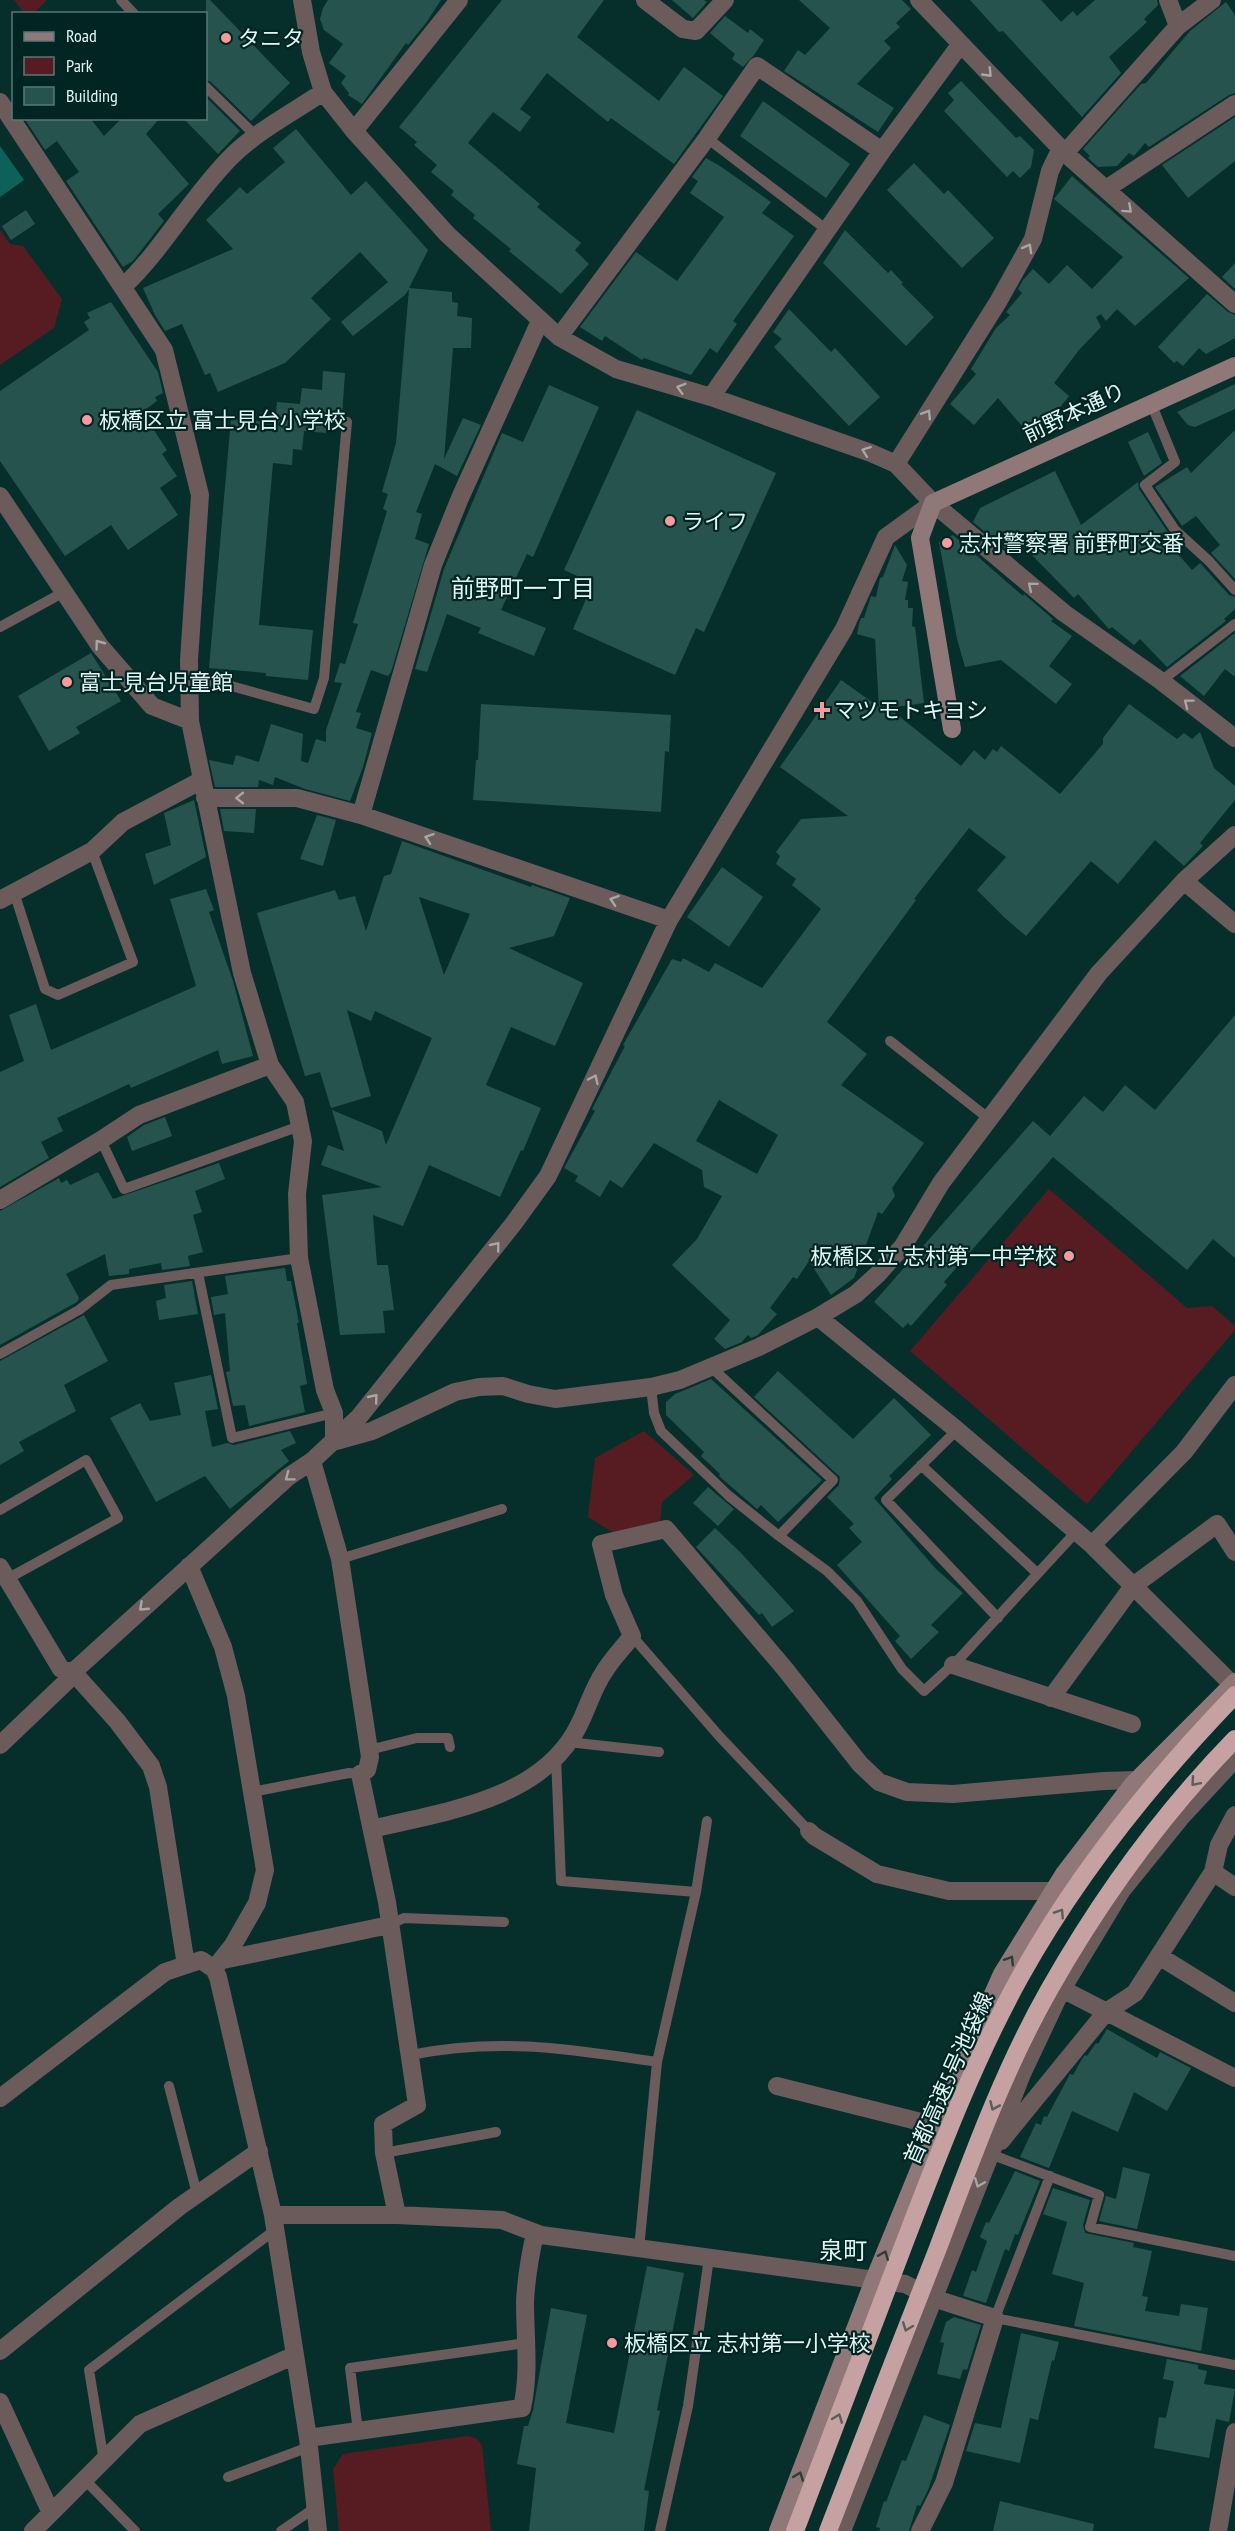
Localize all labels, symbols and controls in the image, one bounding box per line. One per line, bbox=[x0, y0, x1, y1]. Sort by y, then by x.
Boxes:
legend bbox=[12, 12, 207, 120]
text: Road bbox=[66, 24, 97, 47]
place label: タニタ bbox=[238, 24, 304, 52]
marker: タニタ bbox=[219, 31, 233, 45]
text: Park bbox=[66, 54, 93, 77]
one-way arrow bbox=[980, 66, 991, 77]
text: Building bbox=[66, 84, 118, 107]
one-way arrow bbox=[1121, 202, 1132, 213]
one-way arrow bbox=[1021, 244, 1032, 254]
street label: 前野本通り bbox=[1018, 376, 1130, 448]
one-way arrow bbox=[676, 383, 687, 395]
place label: 板橋区立 富士見台小学校 bbox=[99, 406, 346, 434]
one-way arrow bbox=[919, 410, 930, 421]
marker: 板橋区立 富士見台小学校 bbox=[80, 413, 94, 427]
one-way arrow bbox=[861, 446, 872, 458]
place label: ライフ bbox=[682, 507, 748, 535]
marker: ライフ bbox=[663, 514, 677, 528]
place label: 志村警察署 前野町交番 bbox=[959, 529, 1184, 557]
marker: 志村警察署 前野町交番 bbox=[940, 536, 954, 550]
district label: 前野町一丁目 bbox=[451, 573, 595, 604]
one-way arrow bbox=[1028, 582, 1039, 593]
one-way arrow bbox=[95, 640, 106, 651]
place label: 富士見台児童館 bbox=[79, 668, 233, 696]
marker: 富士見台児童館 bbox=[60, 675, 74, 689]
place label: マツモトキヨシ bbox=[834, 696, 988, 724]
one-way arrow bbox=[1184, 699, 1195, 710]
marker: マツモトキヨシ bbox=[815, 703, 829, 717]
one-way arrow bbox=[235, 792, 244, 804]
one-way arrow bbox=[424, 832, 435, 845]
one-way arrow bbox=[609, 895, 619, 908]
one-way arrow bbox=[586, 1074, 598, 1085]
one-way arrow bbox=[488, 1242, 499, 1253]
place label: 板橋区立 志村第一中学校 bbox=[810, 1242, 1057, 1270]
marker: 板橋区立 志村第一中学校 bbox=[1062, 1249, 1076, 1263]
one-way arrow bbox=[366, 1394, 377, 1405]
one-way arrow bbox=[284, 1470, 295, 1481]
one-way arrow bbox=[140, 1600, 150, 1611]
one-way arrow bbox=[1191, 1775, 1202, 1785]
one-way arrow bbox=[1052, 1909, 1064, 1919]
one-way arrow bbox=[1003, 1956, 1015, 1966]
street label: 首都高速5号池袋線 bbox=[897, 1987, 999, 2169]
one-way arrow bbox=[989, 2100, 1001, 2111]
one-way arrow bbox=[974, 2176, 986, 2187]
district label: 泉町 bbox=[819, 2235, 867, 2266]
one-way arrow bbox=[877, 2251, 889, 2262]
one-way arrow bbox=[902, 2321, 914, 2332]
place label: 板橋区立 志村第一小学校 bbox=[624, 2329, 871, 2357]
marker: 板橋区立 志村第一小学校 bbox=[605, 2336, 619, 2350]
one-way arrow bbox=[831, 2413, 843, 2424]
one-way arrow bbox=[792, 2472, 804, 2483]

